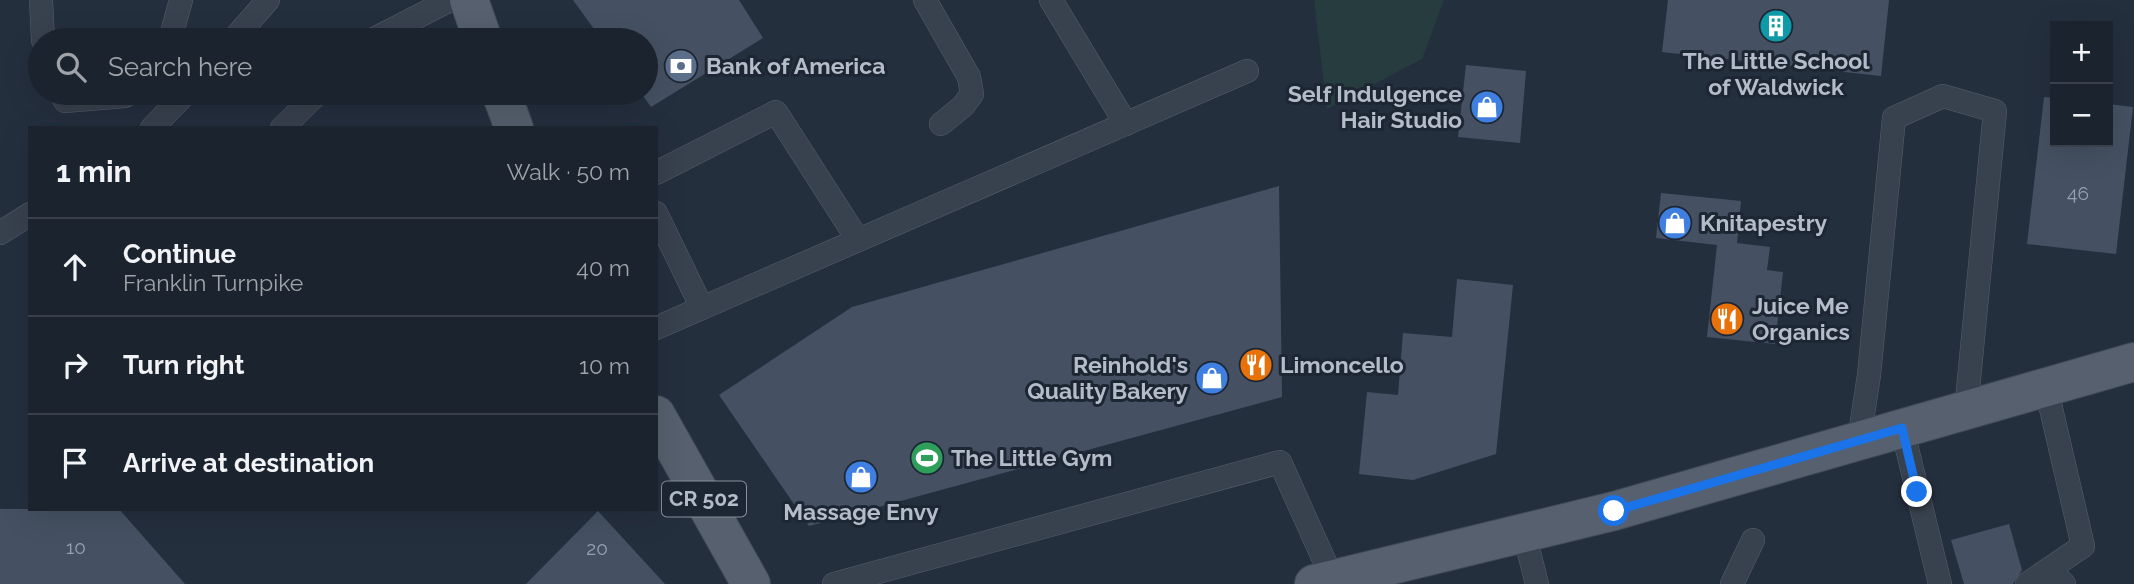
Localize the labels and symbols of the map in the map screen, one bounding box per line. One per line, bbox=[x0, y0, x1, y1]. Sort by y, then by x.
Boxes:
building icon: The Little School of Waldwick bbox=[1757, 7, 1795, 45]
bank icon: Bank of America bbox=[662, 47, 700, 85]
place label: The Little School of Waldwick bbox=[1682, 47, 1870, 100]
place label: Bank of America bbox=[706, 52, 885, 79]
place label: Self Indulgence Hair Studio bbox=[1288, 80, 1462, 133]
shop icon: Self Indulgence Hair Studio bbox=[1468, 88, 1506, 126]
house number: 46 bbox=[2067, 182, 2089, 204]
shop icon: Knitapestry bbox=[1656, 204, 1694, 242]
place label: Knitapestry bbox=[1700, 209, 1828, 236]
place label: Juice Me Organics bbox=[1752, 292, 1850, 345]
restaurant icon: Juice Me Organics bbox=[1708, 300, 1746, 338]
restaurant icon: Limoncello bbox=[1237, 346, 1275, 384]
place label: Reinhold's Quality Bakery bbox=[1027, 351, 1188, 404]
place label: Limoncello bbox=[1280, 351, 1404, 378]
shop icon: Reinhold's Quality Bakery bbox=[1193, 359, 1231, 397]
sports icon: The Little Gym bbox=[908, 439, 946, 477]
place label: The Little Gym bbox=[951, 444, 1112, 471]
shop icon: Massage Envy bbox=[842, 458, 880, 496]
route end bbox=[1901, 476, 1932, 507]
road number: CR 502 bbox=[662, 482, 746, 516]
route start bbox=[1598, 495, 1629, 526]
place label: Massage Envy bbox=[783, 498, 939, 525]
house number: 10 bbox=[66, 536, 86, 558]
house number: 20 bbox=[586, 537, 608, 559]

